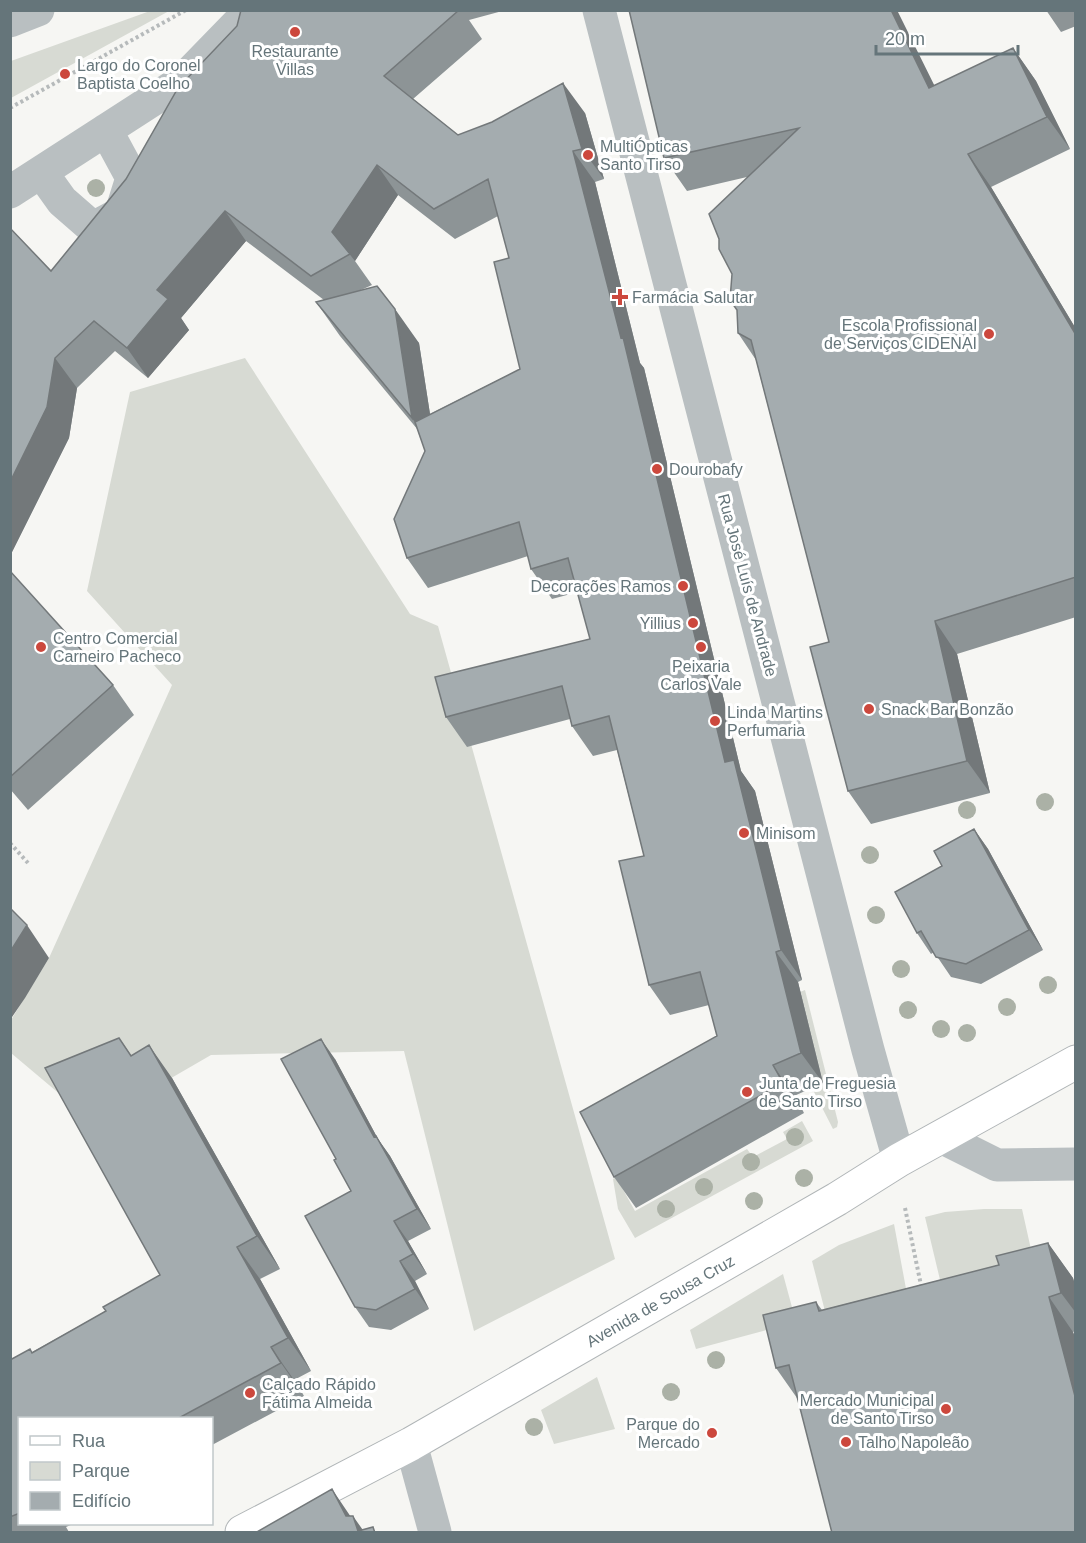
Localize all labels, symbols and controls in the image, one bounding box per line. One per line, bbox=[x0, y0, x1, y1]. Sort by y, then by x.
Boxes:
scale bar bbox=[876, 18, 1018, 56]
marker: Restaurante Villas bbox=[288, 25, 302, 39]
text: 20 m bbox=[885, 29, 925, 49]
place label: Restaurante Villas bbox=[251, 43, 339, 78]
place label: Largo do Coronel Baptista Coelho bbox=[77, 57, 201, 92]
marker: Largo do Coronel Baptista Coelho bbox=[58, 67, 72, 81]
place label: MultiÓpticas Santo Tirso bbox=[600, 137, 688, 173]
marker: MultiÓpticas Santo Tirso bbox=[581, 148, 595, 162]
place label: Farmácia Salutar bbox=[632, 289, 754, 306]
marker: Farmácia Salutar bbox=[613, 290, 627, 304]
place label: Escola Profissional de Serviços CIDENAI bbox=[824, 317, 977, 352]
marker: Escola Profissional de Serviços CIDENAI bbox=[982, 327, 996, 341]
place label: Dourobafy bbox=[669, 461, 743, 478]
marker: Dourobafy bbox=[650, 462, 664, 476]
street label: Rua José Luís de Andrade bbox=[715, 492, 780, 679]
place label: Decorações Ramos bbox=[531, 578, 671, 595]
marker: Decorações Ramos bbox=[676, 579, 690, 593]
place label: Yillius bbox=[640, 615, 681, 632]
marker: Yillius bbox=[686, 616, 700, 630]
place label: Centro Comercial Carneiro Pacheco bbox=[53, 630, 181, 665]
marker: Centro Comercial Carneiro Pacheco bbox=[34, 640, 48, 654]
marker: Peixaria Carlos Vale bbox=[694, 640, 708, 654]
place label: Peixaria Carlos Vale bbox=[660, 658, 742, 693]
place label: Snack Bar Bonzão bbox=[881, 701, 1014, 718]
marker: Snack Bar Bonzão bbox=[862, 702, 876, 716]
place label: Linda Martins Perfumaria bbox=[727, 704, 823, 739]
marker: Linda Martins Perfumaria bbox=[708, 714, 722, 728]
place label: Minisom bbox=[756, 825, 816, 842]
marker: Minisom bbox=[737, 826, 751, 840]
place label: Junta de Freguesia de Santo Tirso bbox=[759, 1075, 896, 1110]
marker: Junta de Freguesia de Santo Tirso bbox=[740, 1085, 754, 1099]
street label: Avenida de Sousa Cruz bbox=[583, 1252, 737, 1350]
place label: Calçado Rápido Fátima Almeida bbox=[262, 1376, 376, 1411]
marker: Calçado Rápido Fátima Almeida bbox=[243, 1386, 257, 1400]
place label: Mercado Municipal de Santo Tirso bbox=[800, 1392, 934, 1427]
marker: Mercado Municipal de Santo Tirso bbox=[939, 1402, 953, 1416]
place label: Parque do Mercado bbox=[626, 1416, 700, 1451]
legend bbox=[18, 1417, 213, 1525]
marker: Parque do Mercado bbox=[705, 1426, 719, 1440]
text: Rua bbox=[72, 1431, 106, 1451]
place label: Talho Napoleão bbox=[858, 1434, 969, 1451]
marker: Talho Napoleão bbox=[839, 1435, 853, 1449]
text: Parque bbox=[72, 1461, 130, 1481]
text: Edifício bbox=[72, 1491, 131, 1511]

